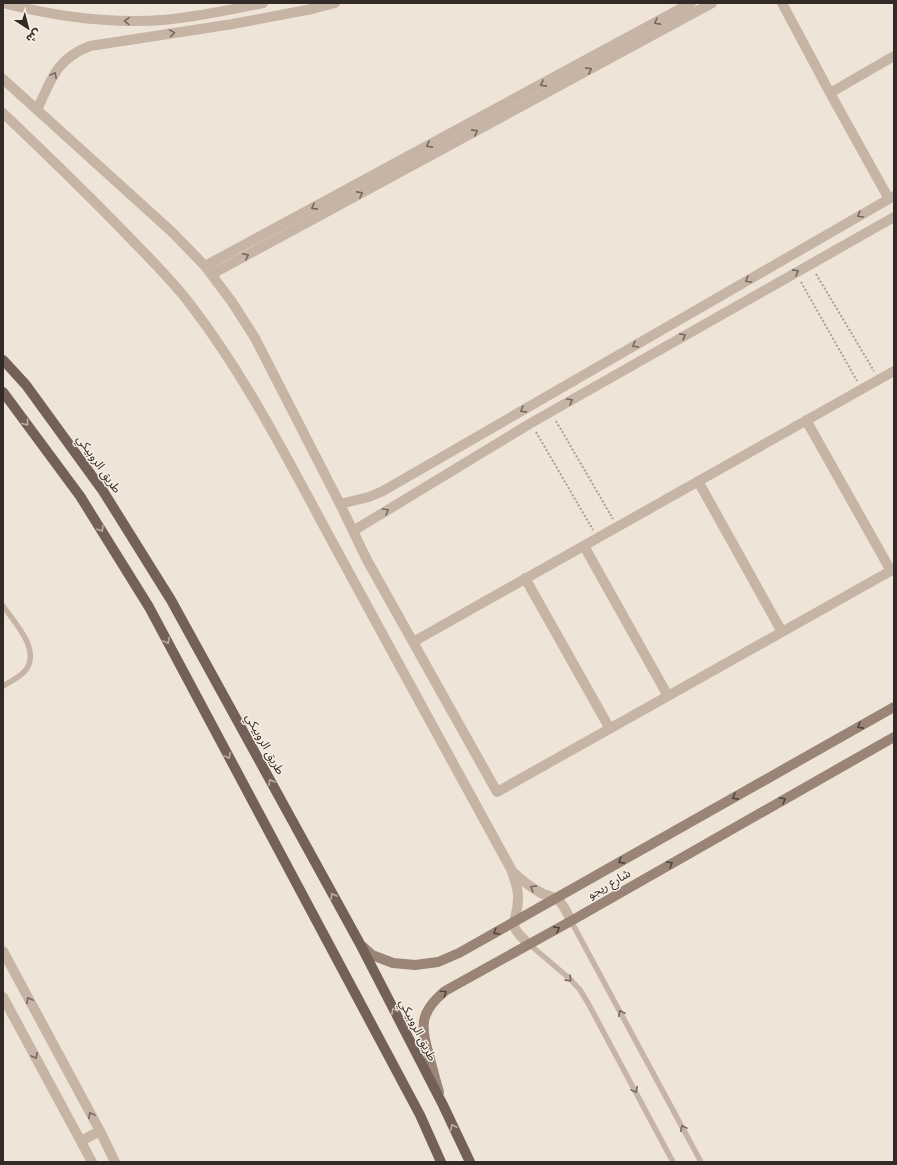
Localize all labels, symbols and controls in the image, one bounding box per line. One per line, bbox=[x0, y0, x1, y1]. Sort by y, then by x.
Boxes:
north arrow bbox=[8, 8, 48, 48]
one-way arrow bbox=[124, 17, 130, 25]
one-way arrow bbox=[654, 17, 661, 24]
text: ش bbox=[24, 26, 44, 46]
one-way arrow bbox=[169, 29, 175, 38]
one-way arrow bbox=[585, 67, 592, 74]
one-way arrow bbox=[50, 72, 57, 79]
one-way arrow bbox=[540, 79, 547, 86]
one-way arrow bbox=[471, 129, 478, 136]
one-way arrow bbox=[425, 141, 433, 148]
one-way arrow bbox=[356, 191, 364, 198]
one-way arrow bbox=[311, 203, 318, 210]
one-way arrow bbox=[857, 211, 864, 218]
one-way arrow bbox=[242, 253, 249, 260]
one-way arrow bbox=[792, 270, 799, 277]
one-way arrow bbox=[745, 276, 752, 283]
one-way arrow bbox=[679, 334, 686, 341]
one-way arrow bbox=[632, 341, 639, 348]
one-way arrow bbox=[566, 398, 573, 405]
one-way arrow bbox=[520, 406, 527, 413]
one-way arrow bbox=[22, 419, 29, 426]
street label: طريق الروبيكي bbox=[72, 432, 125, 497]
one-way arrow bbox=[382, 508, 389, 516]
one-way arrow bbox=[96, 525, 104, 532]
one-way arrow bbox=[163, 637, 170, 644]
street label: طريق الروبيكي bbox=[240, 711, 288, 778]
one-way arrow bbox=[857, 721, 864, 728]
one-way arrow bbox=[224, 752, 231, 759]
one-way arrow bbox=[268, 779, 275, 786]
one-way arrow bbox=[732, 792, 739, 799]
one-way arrow bbox=[779, 797, 786, 804]
one-way arrow bbox=[618, 856, 626, 863]
one-way arrow bbox=[666, 862, 673, 869]
street label: شارع ريجو bbox=[584, 865, 634, 904]
one-way arrow bbox=[530, 885, 537, 892]
one-way arrow bbox=[331, 893, 338, 900]
one-way arrow bbox=[553, 926, 561, 933]
one-way arrow bbox=[493, 927, 500, 935]
one-way arrow bbox=[564, 974, 572, 982]
one-way arrow bbox=[440, 991, 447, 998]
street label: طريق الروبيكي bbox=[394, 996, 440, 1065]
one-way arrow bbox=[27, 997, 34, 1004]
one-way arrow bbox=[391, 1008, 399, 1015]
one-way arrow bbox=[618, 1010, 626, 1017]
one-way arrow bbox=[30, 1052, 37, 1059]
one-way arrow bbox=[630, 1086, 637, 1094]
one-way arrow bbox=[88, 1112, 96, 1119]
one-way arrow bbox=[450, 1123, 458, 1131]
one-way arrow bbox=[680, 1124, 687, 1132]

